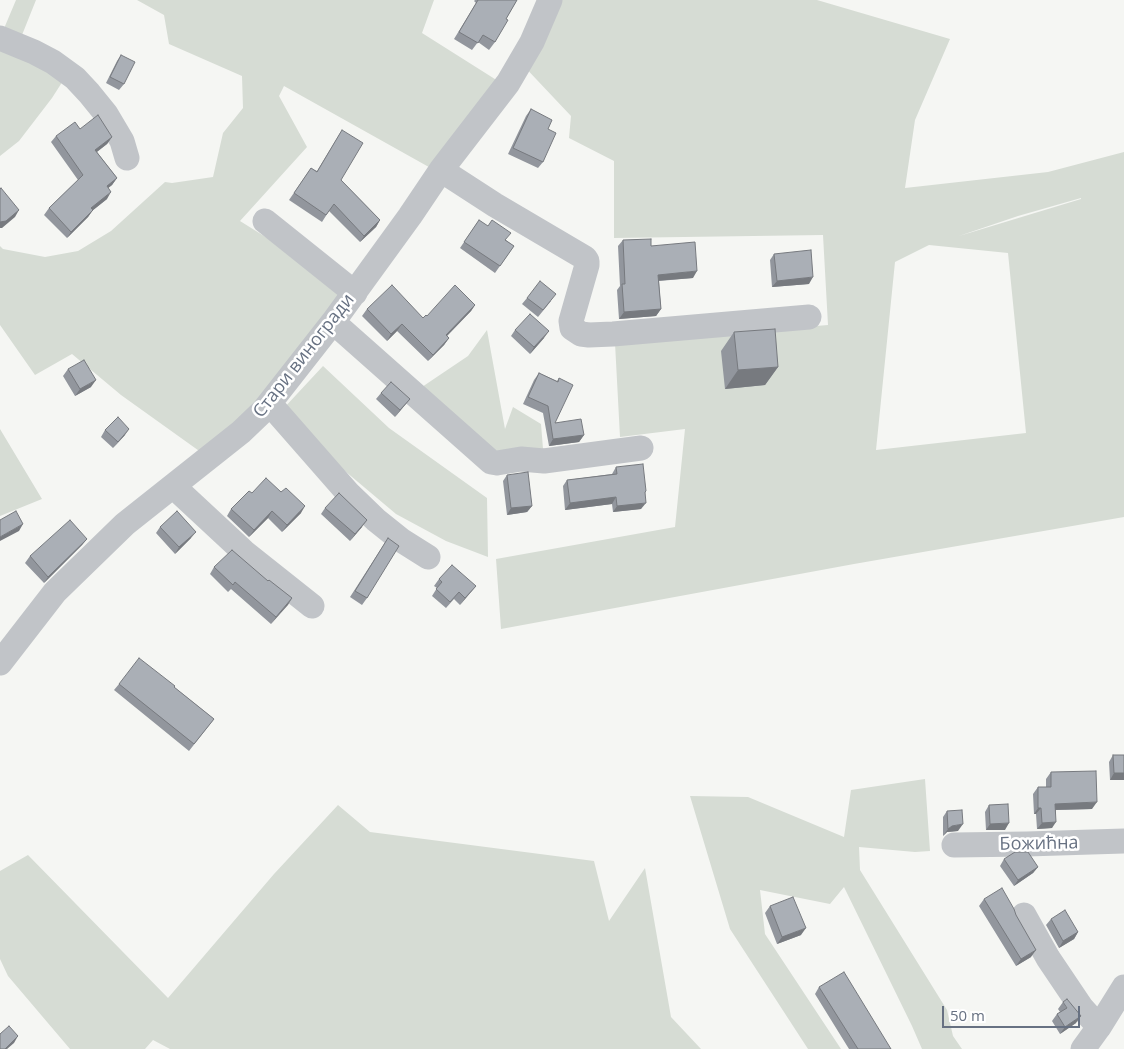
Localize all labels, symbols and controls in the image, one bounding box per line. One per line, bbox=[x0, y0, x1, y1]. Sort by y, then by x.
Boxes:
street label: Стари виногради bbox=[249, 290, 359, 422]
street label: Божићна bbox=[999, 833, 1079, 855]
scale bar bbox=[944, 996, 1082, 1028]
text: 50 m bbox=[950, 1005, 985, 1025]

